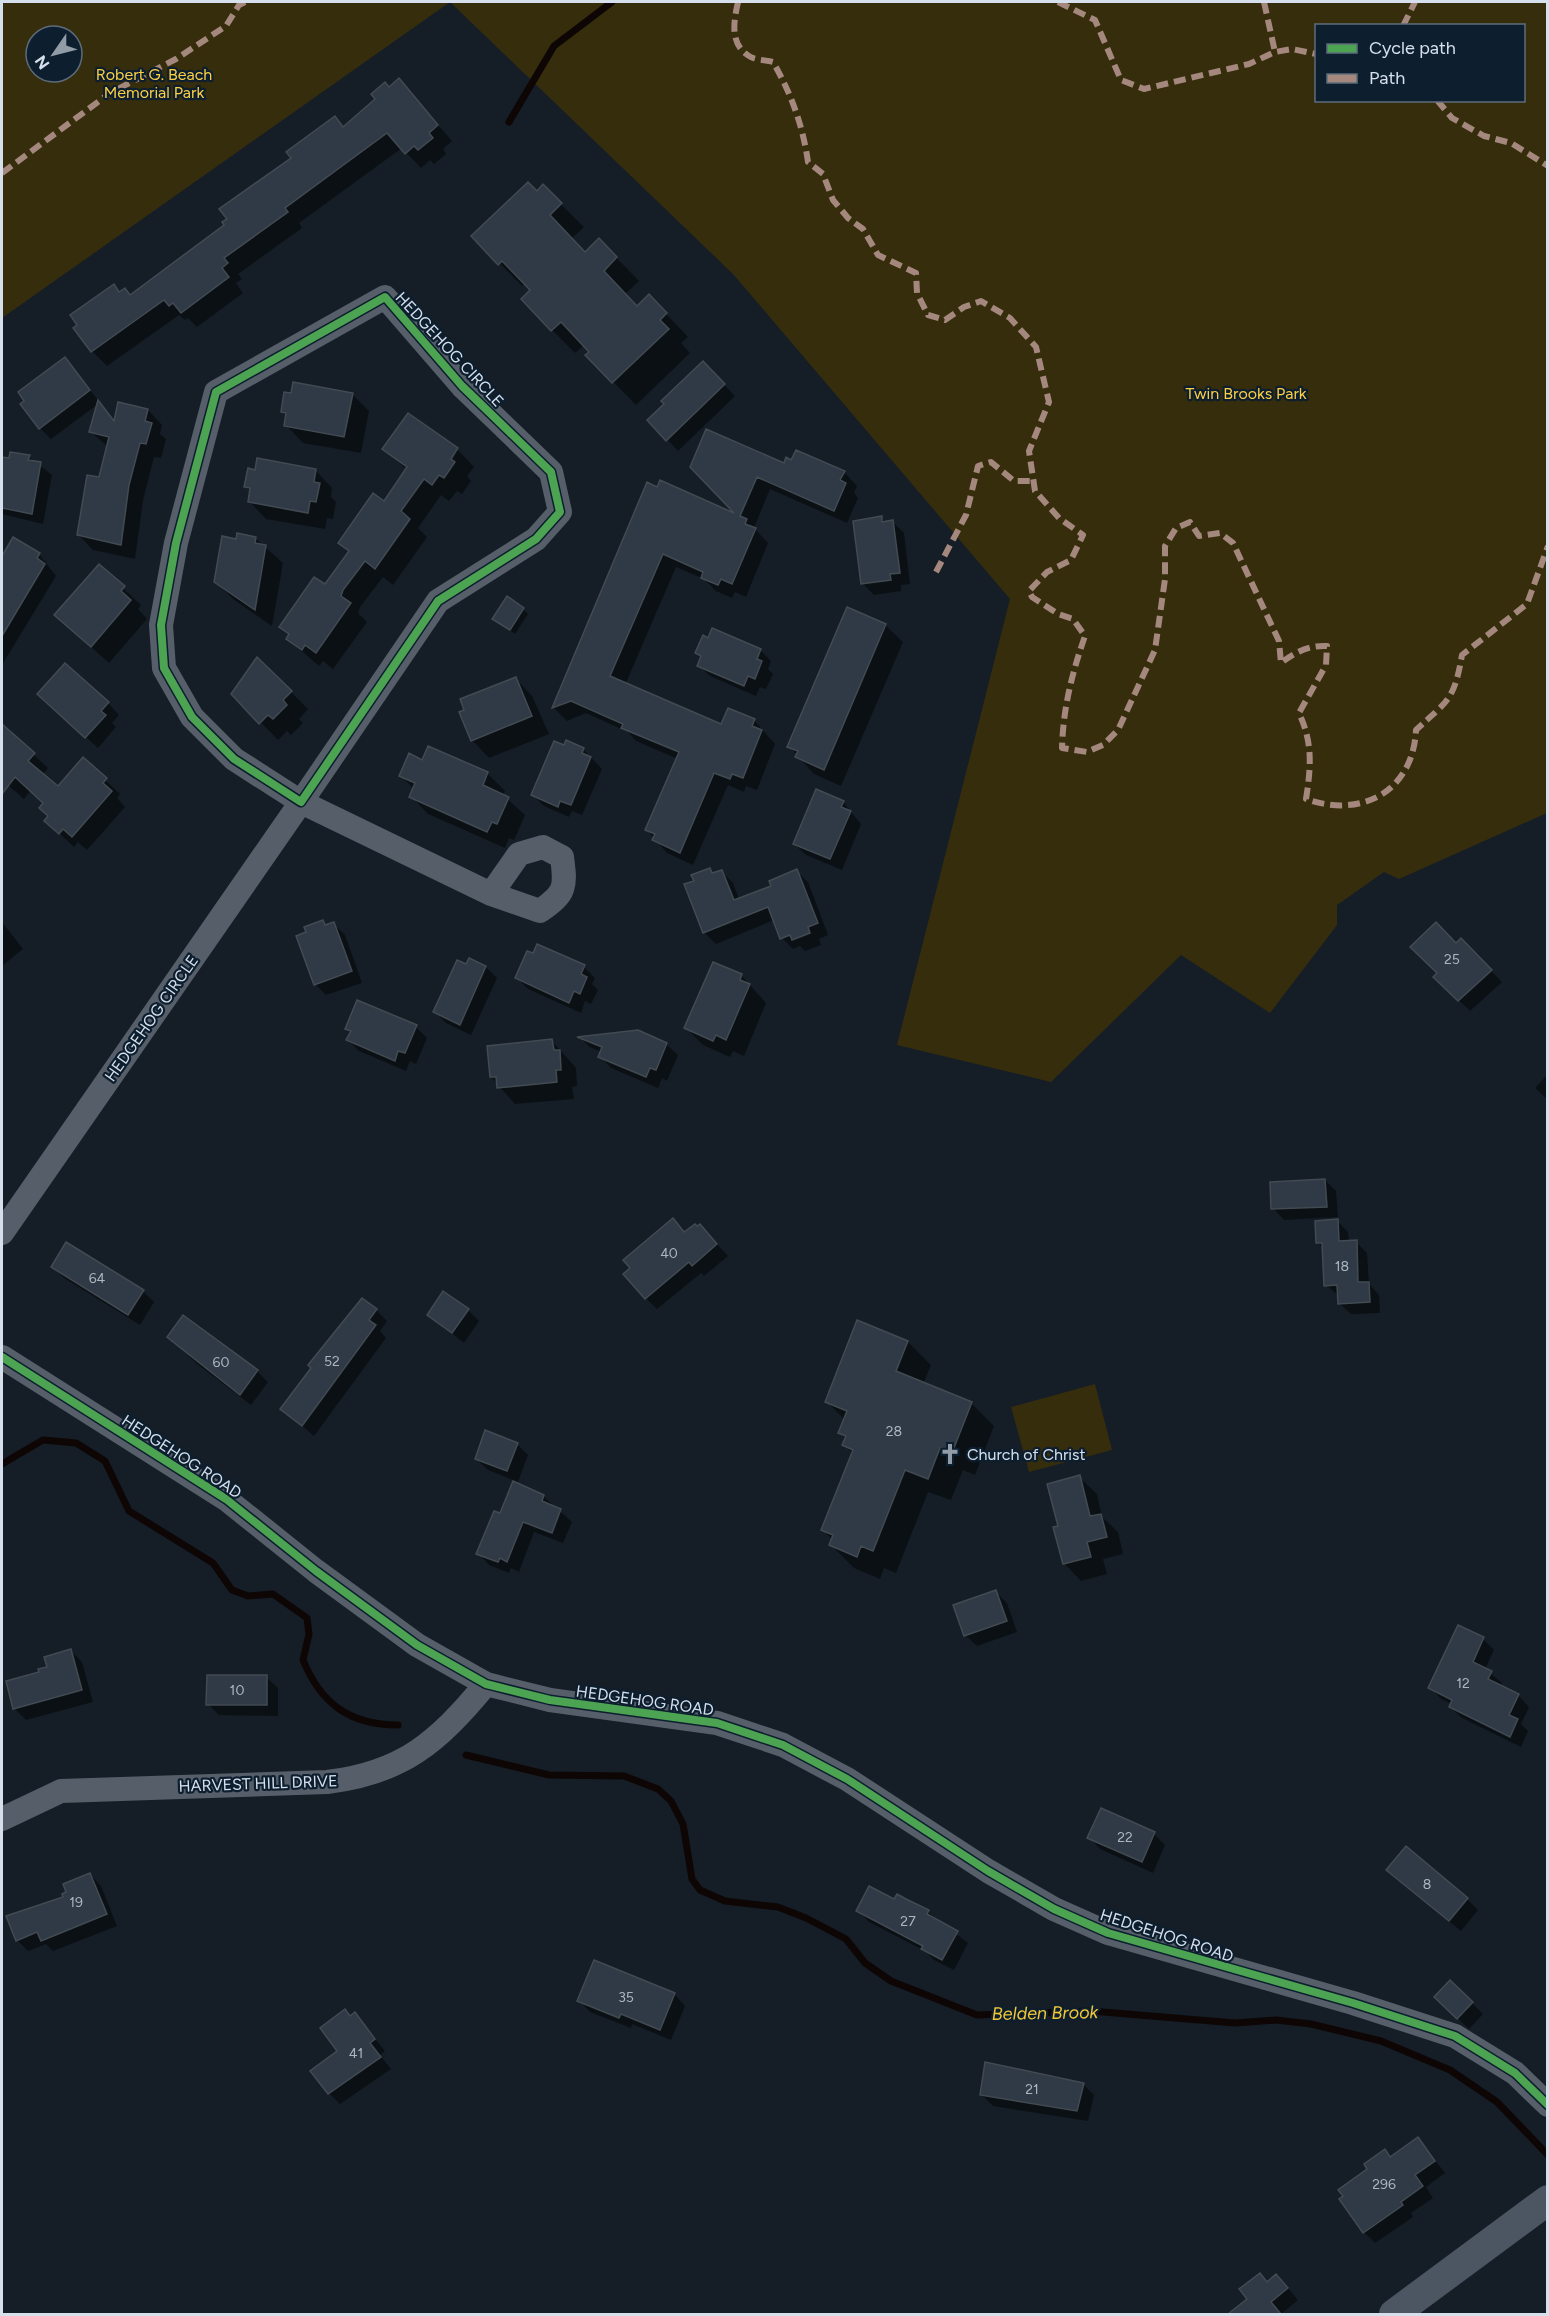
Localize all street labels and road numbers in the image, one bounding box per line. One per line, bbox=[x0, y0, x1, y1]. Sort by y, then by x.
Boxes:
street label: HEDGEHOG CIRCLE bbox=[392, 288, 508, 411]
street label: HEDGEHOG CIRCLE bbox=[101, 951, 202, 1085]
street label: HEDGEHOG ROAD bbox=[118, 1411, 245, 1502]
street label: HEDGEHOG ROAD bbox=[575, 1681, 715, 1720]
street label: HARVEST HILL DRIVE bbox=[178, 1771, 338, 1796]
street label: HEDGEHOG ROAD bbox=[1098, 1905, 1236, 1966]

